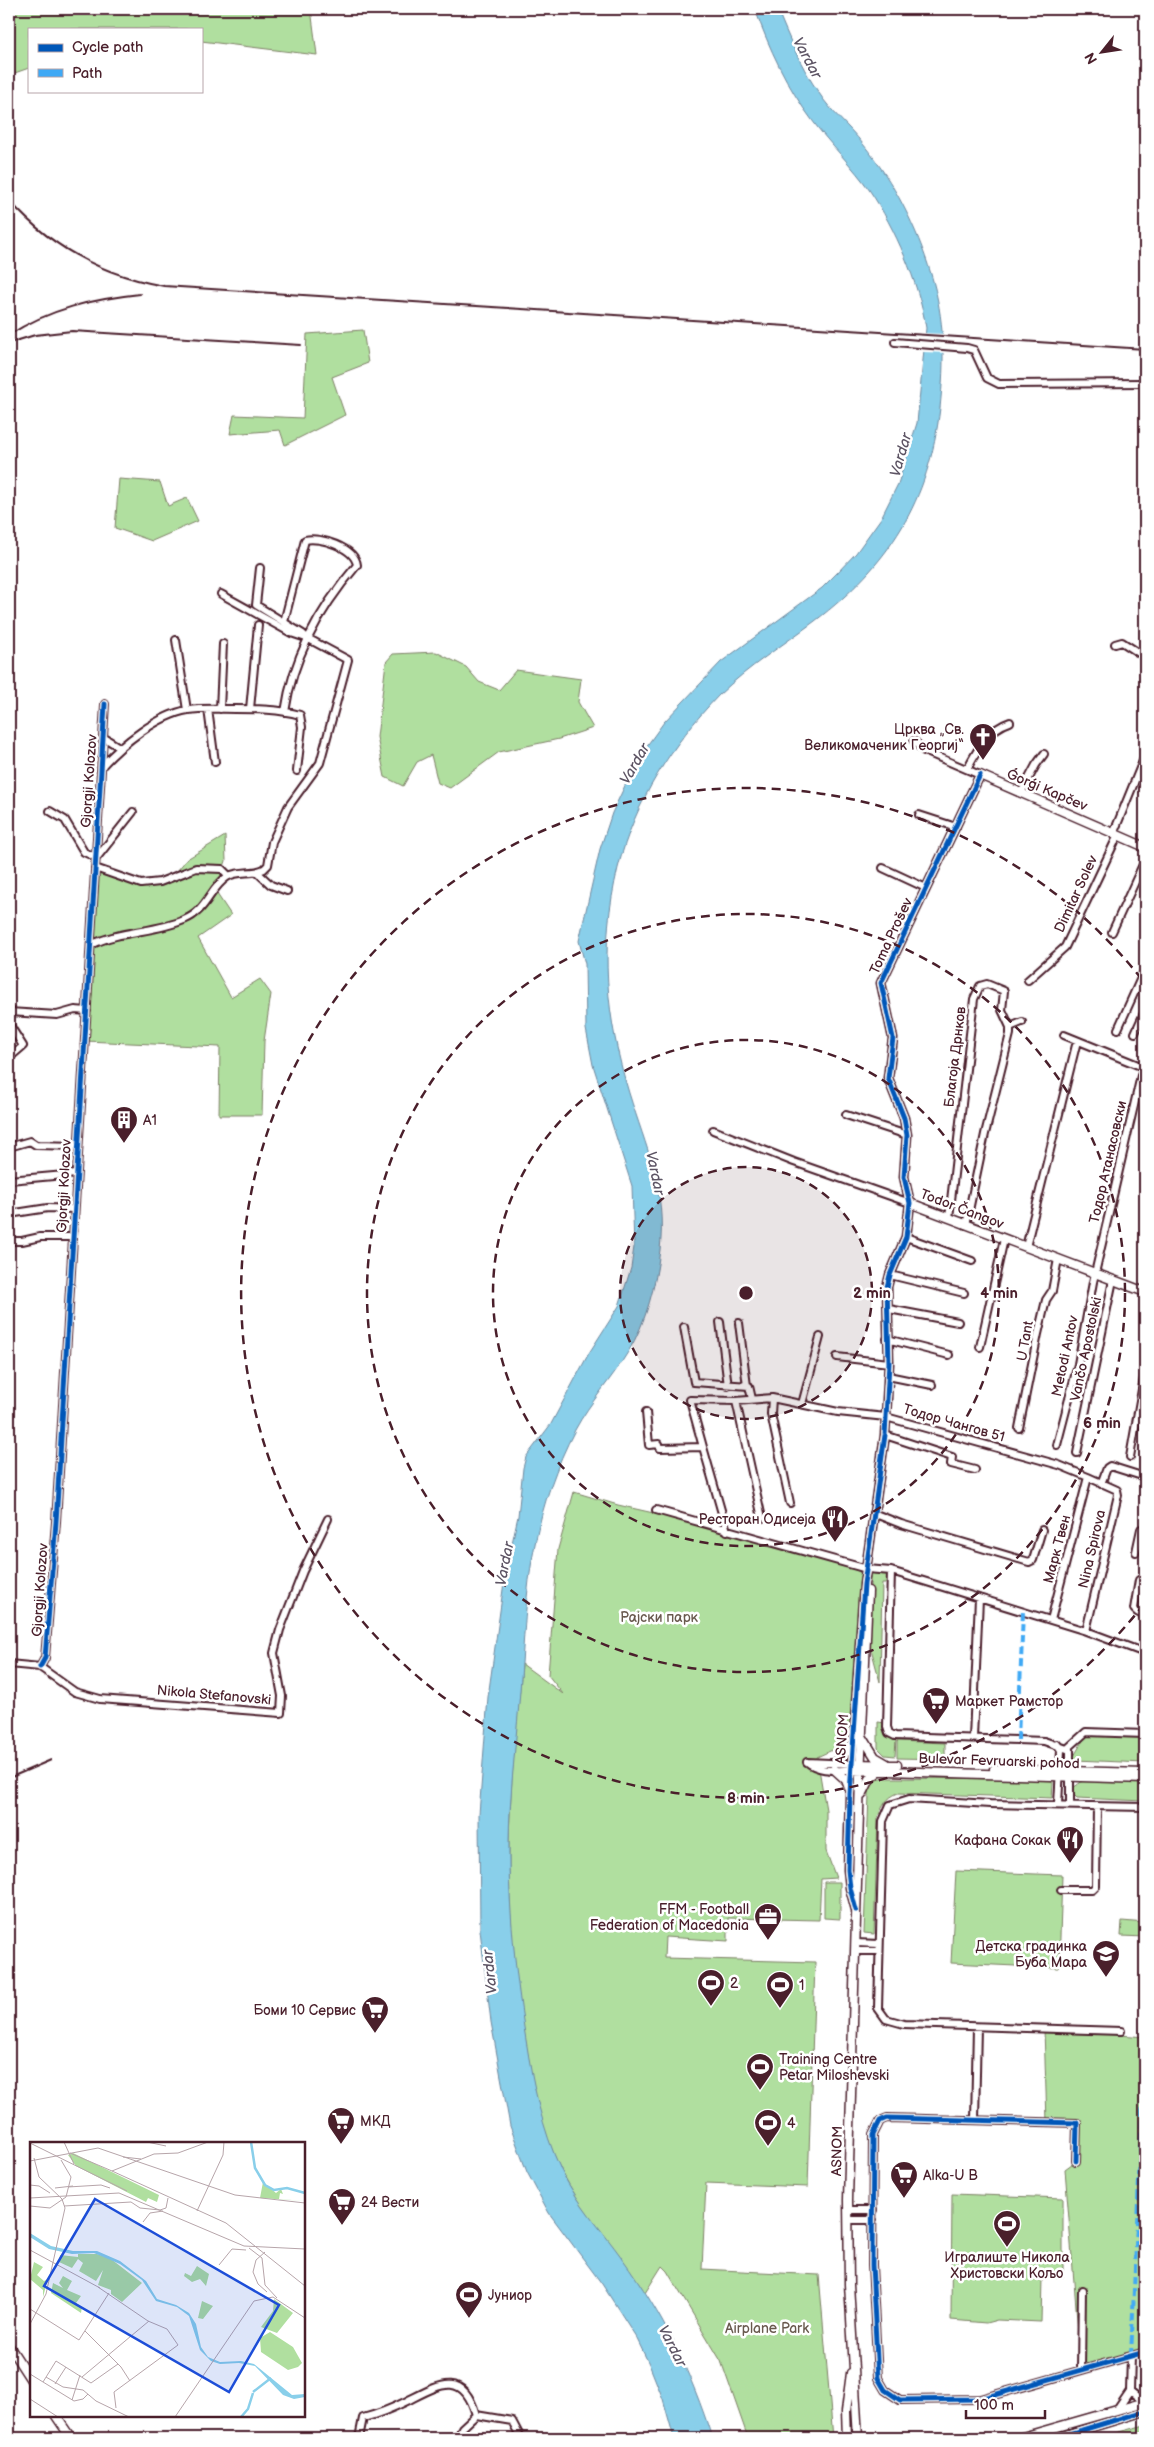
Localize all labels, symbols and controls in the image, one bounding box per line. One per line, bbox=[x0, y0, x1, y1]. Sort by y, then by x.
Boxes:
legend bbox=[28, 28, 202, 92]
north arrow bbox=[1076, 28, 1126, 78]
water label: Vardar bbox=[788, 34, 827, 84]
text: Cycle path bbox=[72, 38, 143, 57]
text: N bbox=[1081, 49, 1101, 67]
text: Path bbox=[72, 64, 102, 83]
water label: Vardar bbox=[886, 429, 917, 479]
place label: Црква „Св. Великомаченик Георгиј“ bbox=[804, 721, 964, 754]
church icon: Црква „Св. Великомаченик Георгиј“ bbox=[968, 722, 998, 761]
street label: Gjorgji Kolozov bbox=[77, 733, 101, 828]
water label: Vardar bbox=[616, 739, 655, 788]
street label: Ǵorǵi Kapčev bbox=[1004, 764, 1091, 815]
street label: Dimitar Solev bbox=[1051, 853, 1101, 935]
street label: Toma Prošev bbox=[866, 895, 916, 977]
street label: Благоја Дрнков bbox=[940, 1005, 970, 1108]
street label: Тодор Атанасовски bbox=[1086, 1099, 1130, 1225]
building icon: А1 bbox=[109, 1105, 139, 1144]
place label: А1 bbox=[142, 1112, 157, 1129]
street label: Gjorgji Kolozov bbox=[53, 1138, 75, 1233]
water label: Vardar bbox=[641, 1149, 669, 1198]
street label: Todor Čangov bbox=[918, 1184, 1007, 1233]
centre of rings bbox=[737, 1284, 755, 1302]
text: 2 min bbox=[853, 1284, 891, 1303]
text: 4 min bbox=[980, 1284, 1018, 1303]
street label: Vančo Apostolski bbox=[1067, 1295, 1105, 1403]
street label: Metodi Antov bbox=[1048, 1314, 1082, 1398]
street label: U Tant bbox=[1013, 1319, 1037, 1363]
street label: Тодор Чангов 51 bbox=[901, 1400, 1007, 1446]
text: 6 min bbox=[1083, 1414, 1121, 1433]
restaurant icon: Ресторан Одисеја bbox=[820, 1504, 850, 1543]
street label: Nina Spirova bbox=[1075, 1508, 1109, 1590]
place label: Ресторан Одисеја bbox=[699, 1511, 817, 1528]
street label: Марк Твен bbox=[1040, 1513, 1074, 1585]
water label: Vardar bbox=[491, 1539, 519, 1588]
street label: Gjorgji Kolozov bbox=[28, 1542, 52, 1637]
park label: Рајски парк bbox=[620, 1609, 699, 1626]
street label: Nikola Stefanovski bbox=[156, 1682, 272, 1708]
supermarket icon: Маркет Рамстор bbox=[921, 1686, 951, 1725]
place label: Маркет Рамстор bbox=[955, 1693, 1063, 1710]
street label: ASNOM bbox=[832, 1713, 852, 1765]
street label: Bulevar Fevruarski pohod bbox=[918, 1750, 1080, 1772]
text: 8 min bbox=[727, 1789, 765, 1808]
restaurant icon: Кафана Сокак bbox=[1055, 1825, 1085, 1864]
place label: Кафана Сокак bbox=[954, 1832, 1052, 1849]
place label: FFM - Football Federation of Macedonia bbox=[590, 1901, 749, 1934]
office icon: FFM - Football Federation of Macedonia bbox=[753, 1902, 783, 1941]
place label: Детска градинка Буба Мара bbox=[976, 1938, 1088, 1971]
school or university icon: Детска градинка Буба Мара bbox=[1091, 1939, 1121, 1978]
water label: Vardar bbox=[478, 1947, 502, 1995]
sports icon: 2 bbox=[696, 1968, 726, 2007]
sports icon: 1 bbox=[765, 1970, 795, 2009]
place label: 2 bbox=[730, 1975, 739, 1992]
place label: 1 bbox=[799, 1977, 804, 1994]
supermarket icon: Боми 10 Сервис bbox=[360, 1995, 390, 2034]
place label: Боми 10 Сервис bbox=[254, 2002, 356, 2019]
place label: Training Centre Petar Miloshevski bbox=[779, 2051, 889, 2084]
sports icon: Training Centre Petar Miloshevski bbox=[745, 2052, 775, 2091]
supermarket icon: МКД bbox=[326, 2106, 356, 2145]
sports icon: 4 bbox=[753, 2108, 783, 2147]
place label: МКД bbox=[360, 2113, 391, 2130]
place label: 4 bbox=[787, 2115, 796, 2132]
street label: ASNOM bbox=[828, 2126, 846, 2176]
inset map bbox=[30, 2142, 305, 2417]
supermarket icon: Alka-U B bbox=[889, 2160, 919, 2199]
place label: Alka-U B bbox=[923, 2167, 978, 2184]
supermarket icon: 24 Вести bbox=[327, 2187, 357, 2226]
place label: 24 Вести bbox=[361, 2194, 419, 2211]
sports icon: Игралиште Никола Христовски Кољо bbox=[992, 2209, 1022, 2248]
place label: Игралиште Никола Христовски Кољо bbox=[944, 2249, 1070, 2282]
sports icon: Јуниор bbox=[454, 2280, 484, 2319]
place label: Јуниор bbox=[488, 2287, 532, 2304]
park label: Airplane Park bbox=[725, 2320, 809, 2337]
water label: Vardar bbox=[653, 2322, 691, 2372]
scale bar bbox=[966, 2387, 1045, 2419]
text: 100 m bbox=[974, 2396, 1014, 2415]

